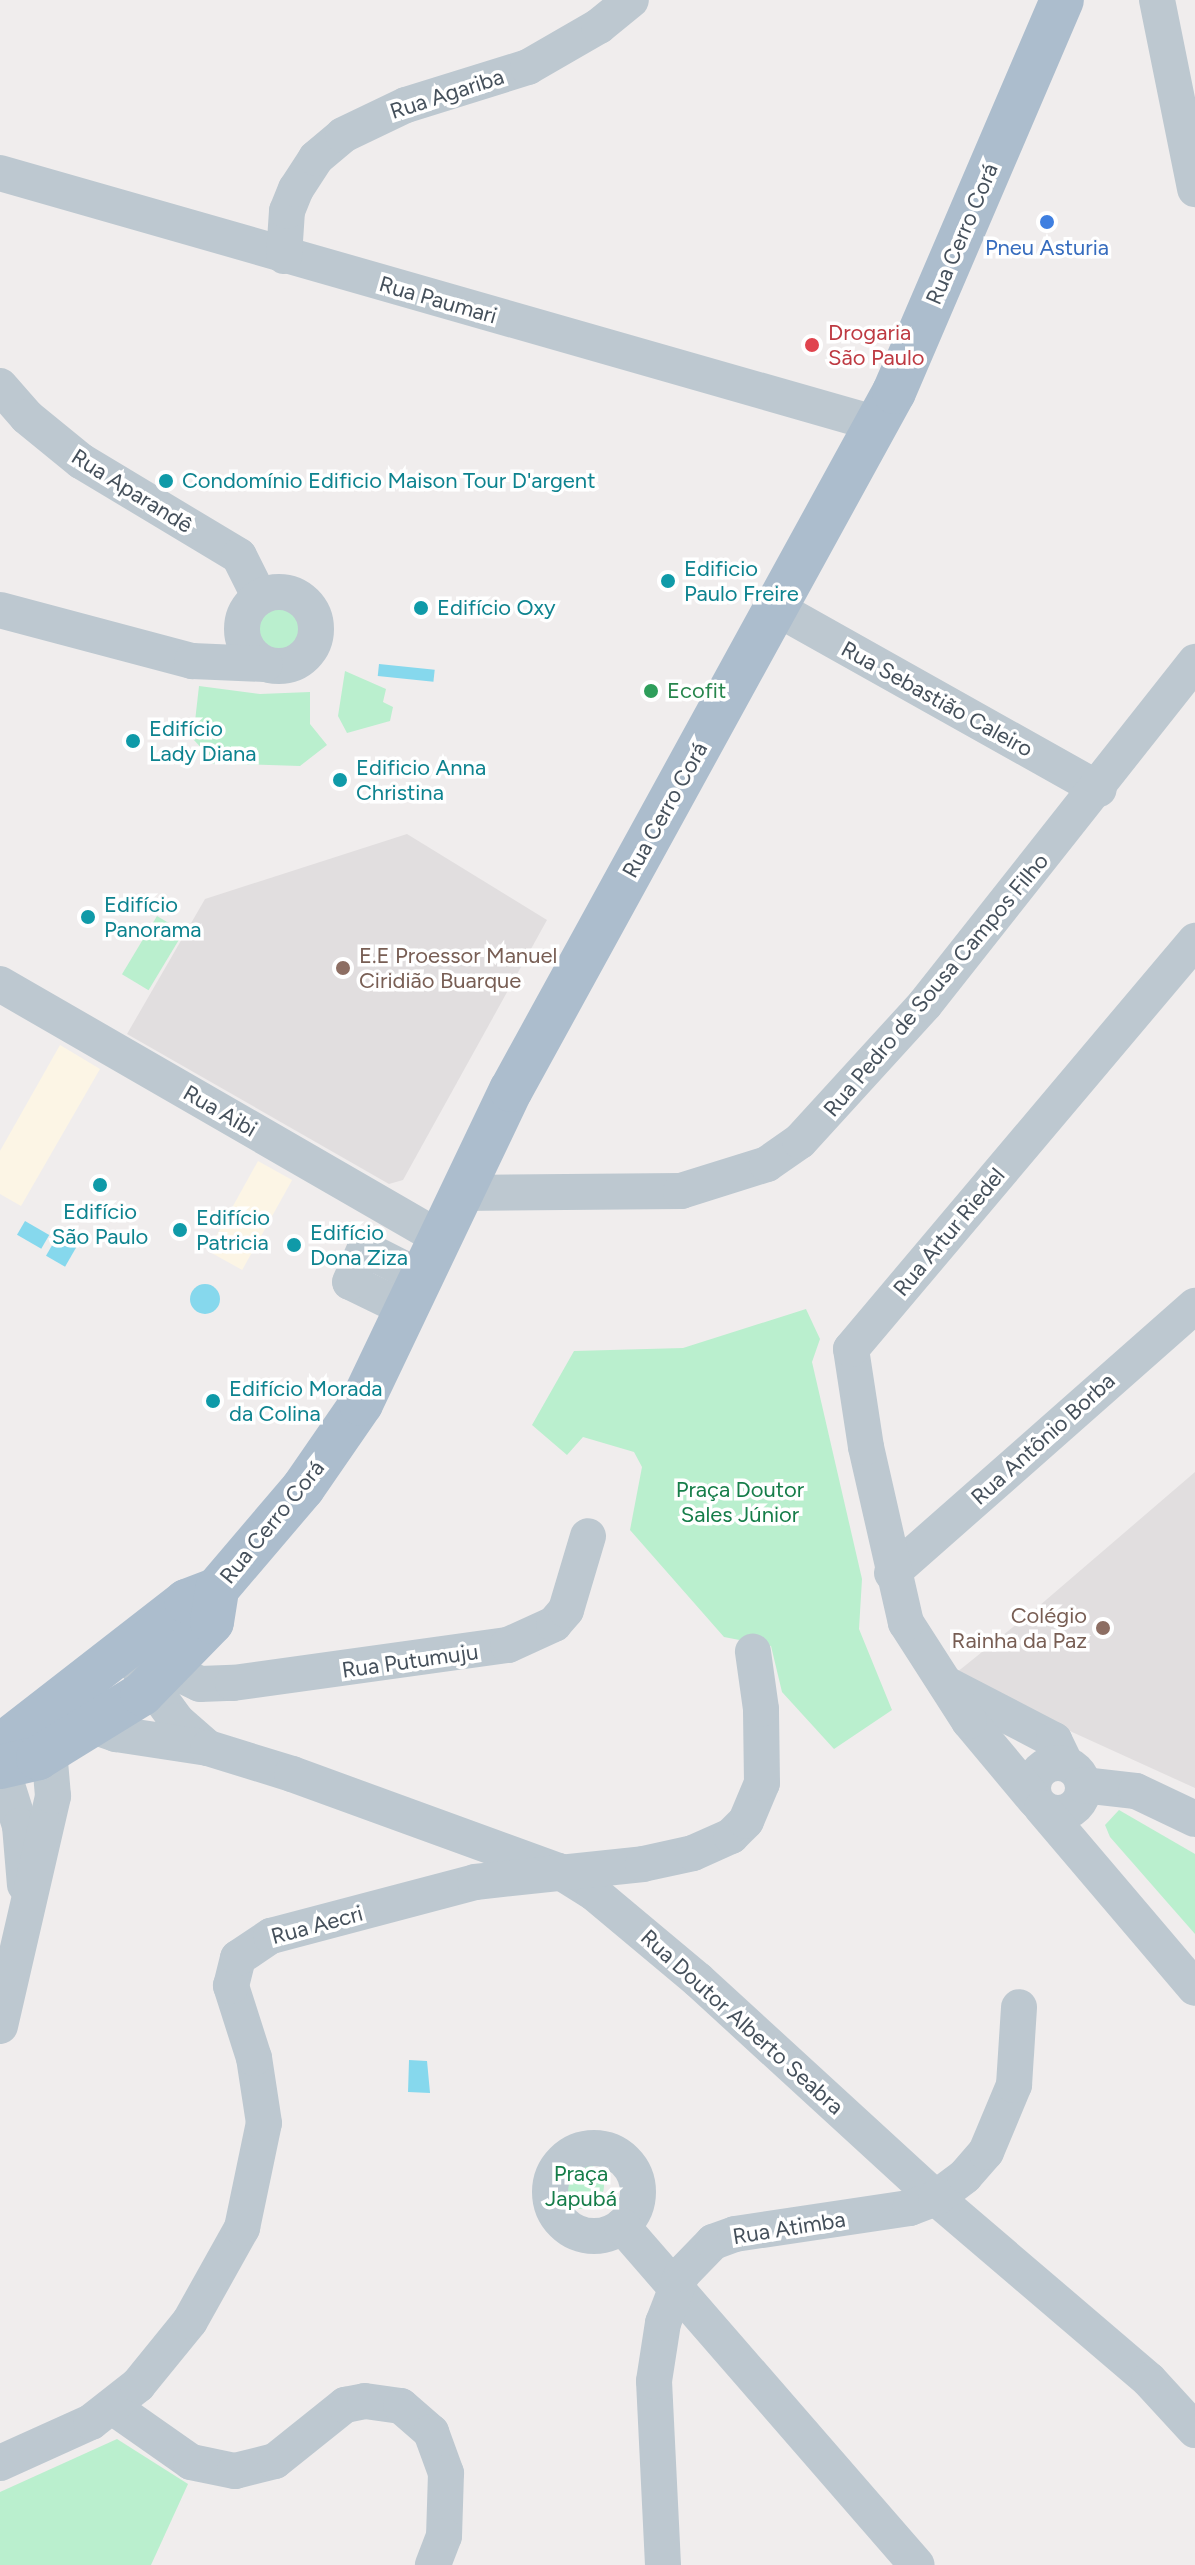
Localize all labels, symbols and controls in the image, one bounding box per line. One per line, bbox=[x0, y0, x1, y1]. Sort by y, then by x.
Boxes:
street label: Rua Agariba bbox=[387, 63, 507, 125]
street label: Rua Cerro Corá bbox=[920, 159, 1004, 309]
marker: Pneu Asturia bbox=[1038, 213, 1056, 231]
place label: Pneu Asturia bbox=[985, 235, 1109, 261]
street label: Rua Paumari bbox=[376, 271, 500, 329]
place label: Drogaria São Paulo bbox=[828, 319, 925, 370]
marker: Drogaria São Paulo bbox=[803, 336, 821, 354]
street label: Rua Aparandê bbox=[67, 443, 197, 539]
place label: Condomínio Edificio Maison Tour D'argent bbox=[182, 468, 595, 494]
marker: Condomínio Edificio Maison Tour D'argent bbox=[157, 472, 175, 490]
place label: Edificio Paulo Freire bbox=[684, 555, 799, 606]
marker: Edificio Paulo Freire bbox=[659, 572, 677, 590]
place label: Edifício Oxy bbox=[437, 595, 556, 621]
marker: Edifício Oxy bbox=[412, 599, 430, 617]
street label: Rua Sebastião Caleiro bbox=[837, 635, 1037, 763]
place label: Ecofit bbox=[667, 678, 726, 704]
marker: Ecofit bbox=[642, 682, 660, 700]
place label: Edifício Lady Diana bbox=[149, 715, 257, 766]
marker: Edifício Lady Diana bbox=[124, 732, 142, 750]
street label: Rua Cerro Corá bbox=[617, 738, 713, 882]
place label: Edificio Anna Christina bbox=[356, 754, 486, 806]
marker: Edificio Anna Christina bbox=[331, 771, 349, 789]
street label: Rua Pedro de Sousa Campos Filho bbox=[818, 848, 1054, 1122]
place label: Edifício Panorama bbox=[104, 891, 201, 942]
marker: Edifício Panorama bbox=[79, 908, 97, 926]
place label: E.E Proessor Manuel Ciridião Buarque bbox=[359, 942, 557, 994]
marker: E.E Proessor Manuel Ciridião Buarque bbox=[334, 959, 352, 977]
street label: Rua Aibi bbox=[178, 1079, 262, 1143]
street label: Rua Artur Riedel bbox=[888, 1163, 1010, 1301]
marker: Edifício São Paulo bbox=[91, 1176, 109, 1194]
place label: Edifício São Paulo bbox=[52, 1198, 148, 1250]
place label: Edifício Patricia bbox=[196, 1204, 270, 1256]
place label: Edifício Dona Ziza bbox=[310, 1219, 408, 1270]
marker: Edifício Patricia bbox=[171, 1221, 189, 1239]
marker: Edifício Dona Ziza bbox=[285, 1236, 303, 1254]
street label: Rua Antônio Borba bbox=[966, 1368, 1120, 1510]
place label: Edifício Morada da Colina bbox=[229, 1375, 383, 1426]
marker: Edifício Morada da Colina bbox=[204, 1392, 222, 1410]
street label: Rua Cerro Corá bbox=[214, 1455, 330, 1589]
park label: Praça Doutor Sales Júnior bbox=[676, 1476, 804, 1528]
place label: Colégio Rainha da Paz bbox=[952, 1602, 1087, 1654]
marker: Colégio Rainha da Paz bbox=[1094, 1619, 1112, 1637]
street label: Rua Putumuju bbox=[340, 1638, 480, 1684]
street label: Rua Aecri bbox=[268, 1900, 366, 1950]
street label: Rua Doutor Alberto Seabra bbox=[635, 1924, 849, 2120]
park label: Praça Japubá bbox=[545, 2160, 617, 2212]
street label: Rua Atimba bbox=[731, 2206, 847, 2250]

